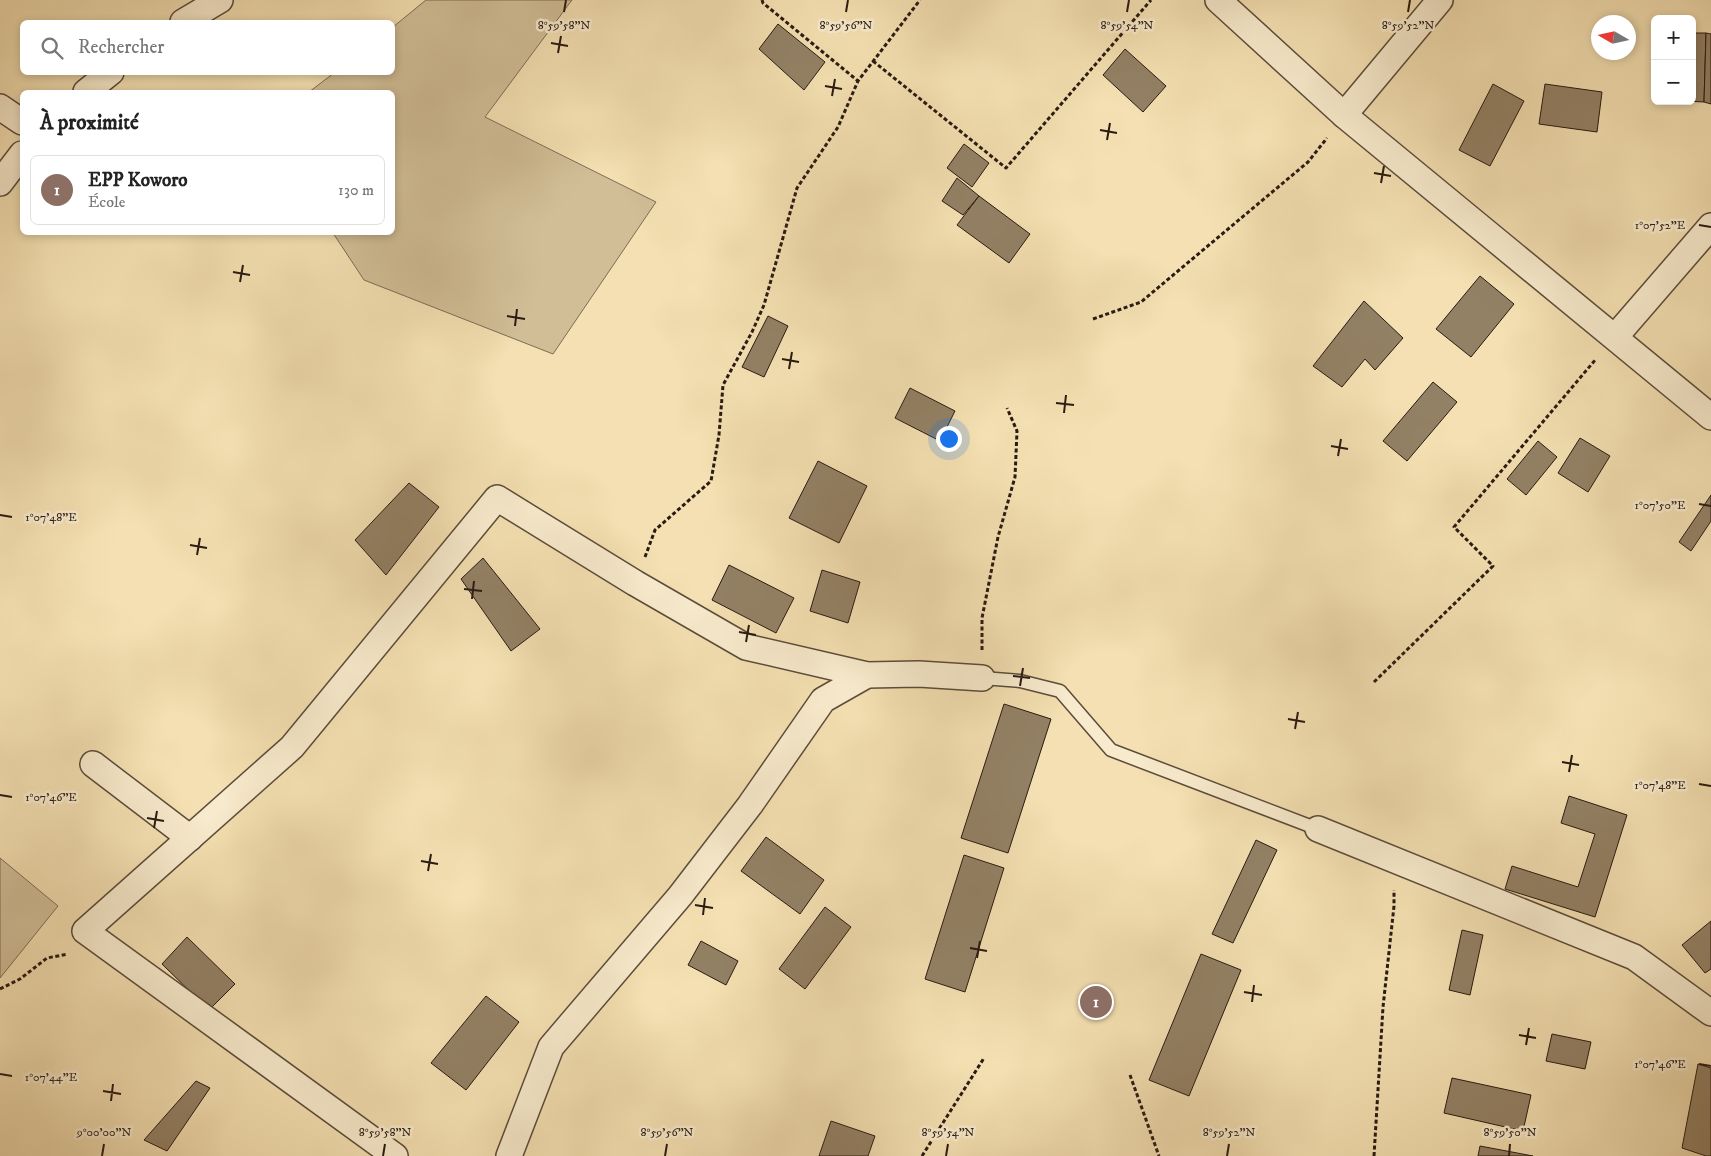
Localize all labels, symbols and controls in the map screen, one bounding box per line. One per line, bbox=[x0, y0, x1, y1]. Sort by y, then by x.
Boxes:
north arrow bbox=[1591, 15, 1636, 60]
map controls bbox=[1651, 15, 1696, 105]
button: + bbox=[1651, 15, 1696, 60]
text: 8°59'58"N bbox=[538, 18, 590, 33]
text: 8°59'56"N bbox=[820, 18, 873, 33]
text: 8°59'54"N bbox=[1101, 18, 1154, 33]
text: 8°59'52"N bbox=[1382, 18, 1434, 33]
search box bbox=[20, 20, 395, 75]
icon: search bbox=[38, 34, 66, 62]
text: Rechercher bbox=[78, 36, 164, 59]
button: − bbox=[1651, 60, 1696, 105]
text: À proximité bbox=[40, 110, 139, 136]
text: EPP Koworo bbox=[88, 169, 188, 192]
text: 1 bbox=[54, 180, 60, 200]
text: 130 m bbox=[338, 180, 374, 200]
text: École bbox=[88, 192, 125, 212]
text: 1°07'52"E bbox=[1635, 218, 1686, 233]
your location bbox=[936, 426, 962, 452]
text: 1°07'50"E bbox=[1635, 498, 1686, 513]
text: 1°07'48"E bbox=[25, 510, 77, 525]
text: 1°07'48"E bbox=[1634, 778, 1686, 793]
text: 1°07'46"E bbox=[25, 790, 77, 805]
pin: 1 bbox=[1080, 983, 1112, 1021]
text: 1°07'46"E bbox=[1634, 1057, 1686, 1072]
text: 1°07'44"E bbox=[25, 1070, 78, 1085]
text: 9°00'00"N bbox=[76, 1125, 131, 1140]
text: 8°59'58"N bbox=[359, 1125, 411, 1140]
text: 8°59'56"N bbox=[641, 1125, 694, 1140]
text: 8°59'54"N bbox=[922, 1125, 975, 1140]
text: 8°59'52"N bbox=[1203, 1125, 1255, 1140]
text: 8°59'50"N bbox=[1483, 1125, 1537, 1140]

